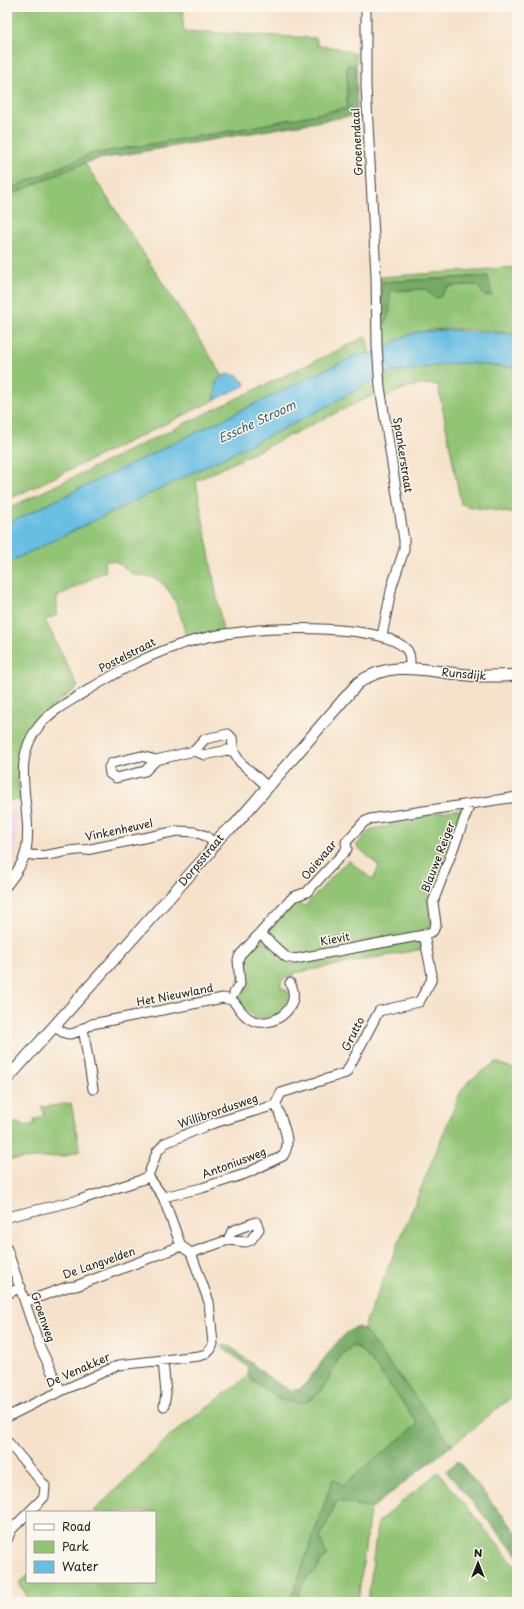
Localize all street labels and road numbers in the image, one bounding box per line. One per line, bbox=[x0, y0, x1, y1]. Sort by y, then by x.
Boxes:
street label: Groenendaal bbox=[346, 108, 367, 176]
street label: Spankerstraat bbox=[389, 416, 418, 494]
street label: Postelstraat bbox=[95, 633, 159, 676]
street label: Runsdijk bbox=[441, 663, 487, 684]
street label: Vinkenheuvel bbox=[84, 814, 154, 845]
street label: Blauwe Reiger bbox=[416, 818, 459, 895]
street label: Dorpsstraat bbox=[174, 830, 228, 889]
street label: Ooievaar bbox=[297, 836, 340, 883]
street label: Kievit bbox=[319, 927, 352, 950]
street label: Het Nieuwland bbox=[135, 979, 215, 1010]
street label: Grutto bbox=[337, 1014, 368, 1054]
street label: Willibrordusweg bbox=[176, 1089, 260, 1132]
street label: Antoniusweg bbox=[199, 1142, 268, 1183]
street label: De Langvelden bbox=[60, 1242, 137, 1283]
street label: Groenweg bbox=[27, 1289, 60, 1344]
street label: De Venakker bbox=[43, 1348, 113, 1391]

